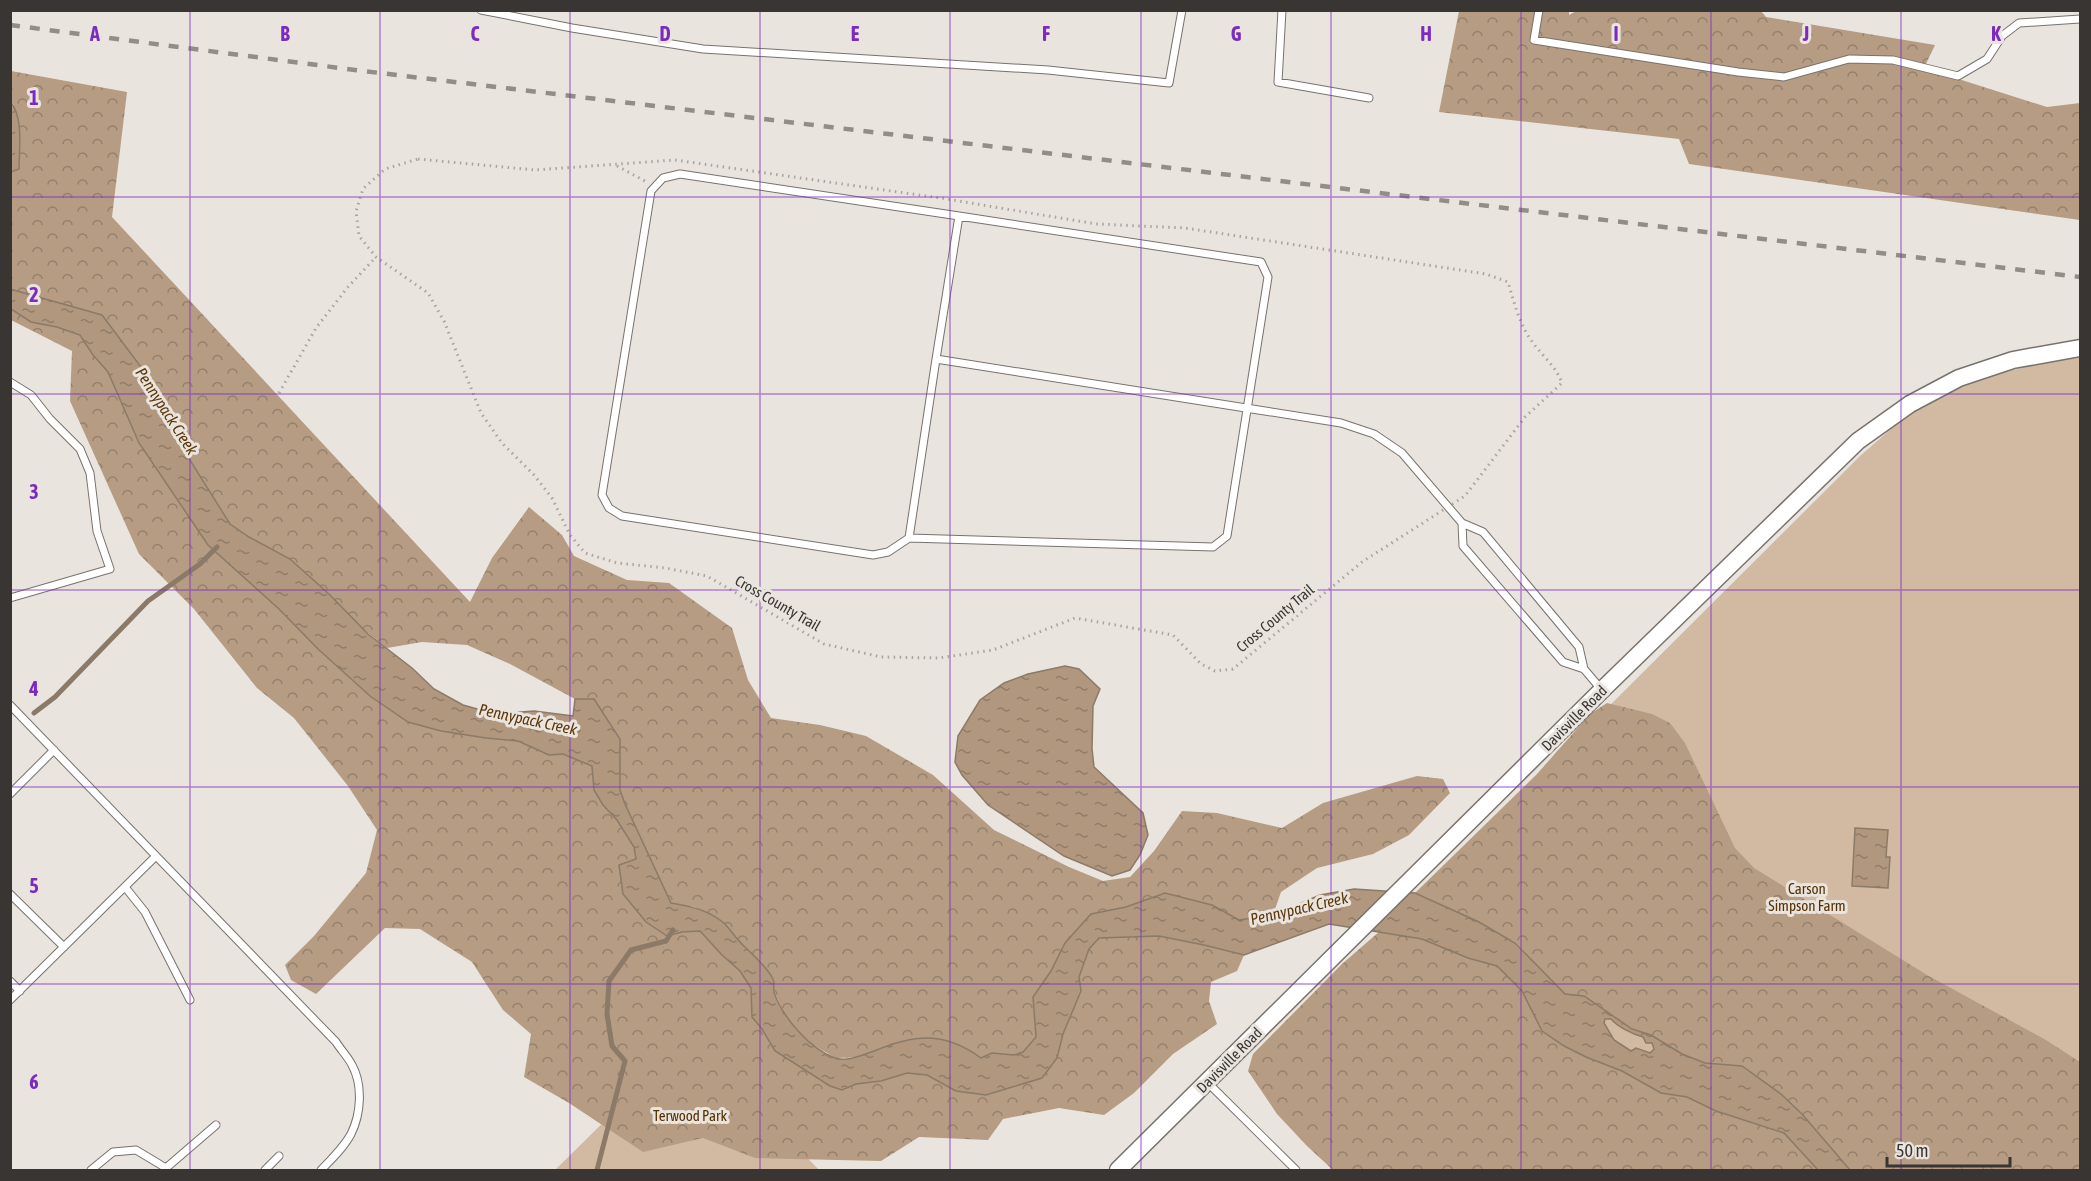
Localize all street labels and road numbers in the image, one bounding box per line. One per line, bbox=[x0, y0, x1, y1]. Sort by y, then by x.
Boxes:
street label: Cross County Trail bbox=[732, 572, 824, 634]
street label: Cross County Trail bbox=[1233, 581, 1317, 655]
street label: Davisville Road bbox=[1538, 682, 1610, 754]
street label: Davisville Road bbox=[1193, 1024, 1265, 1096]

